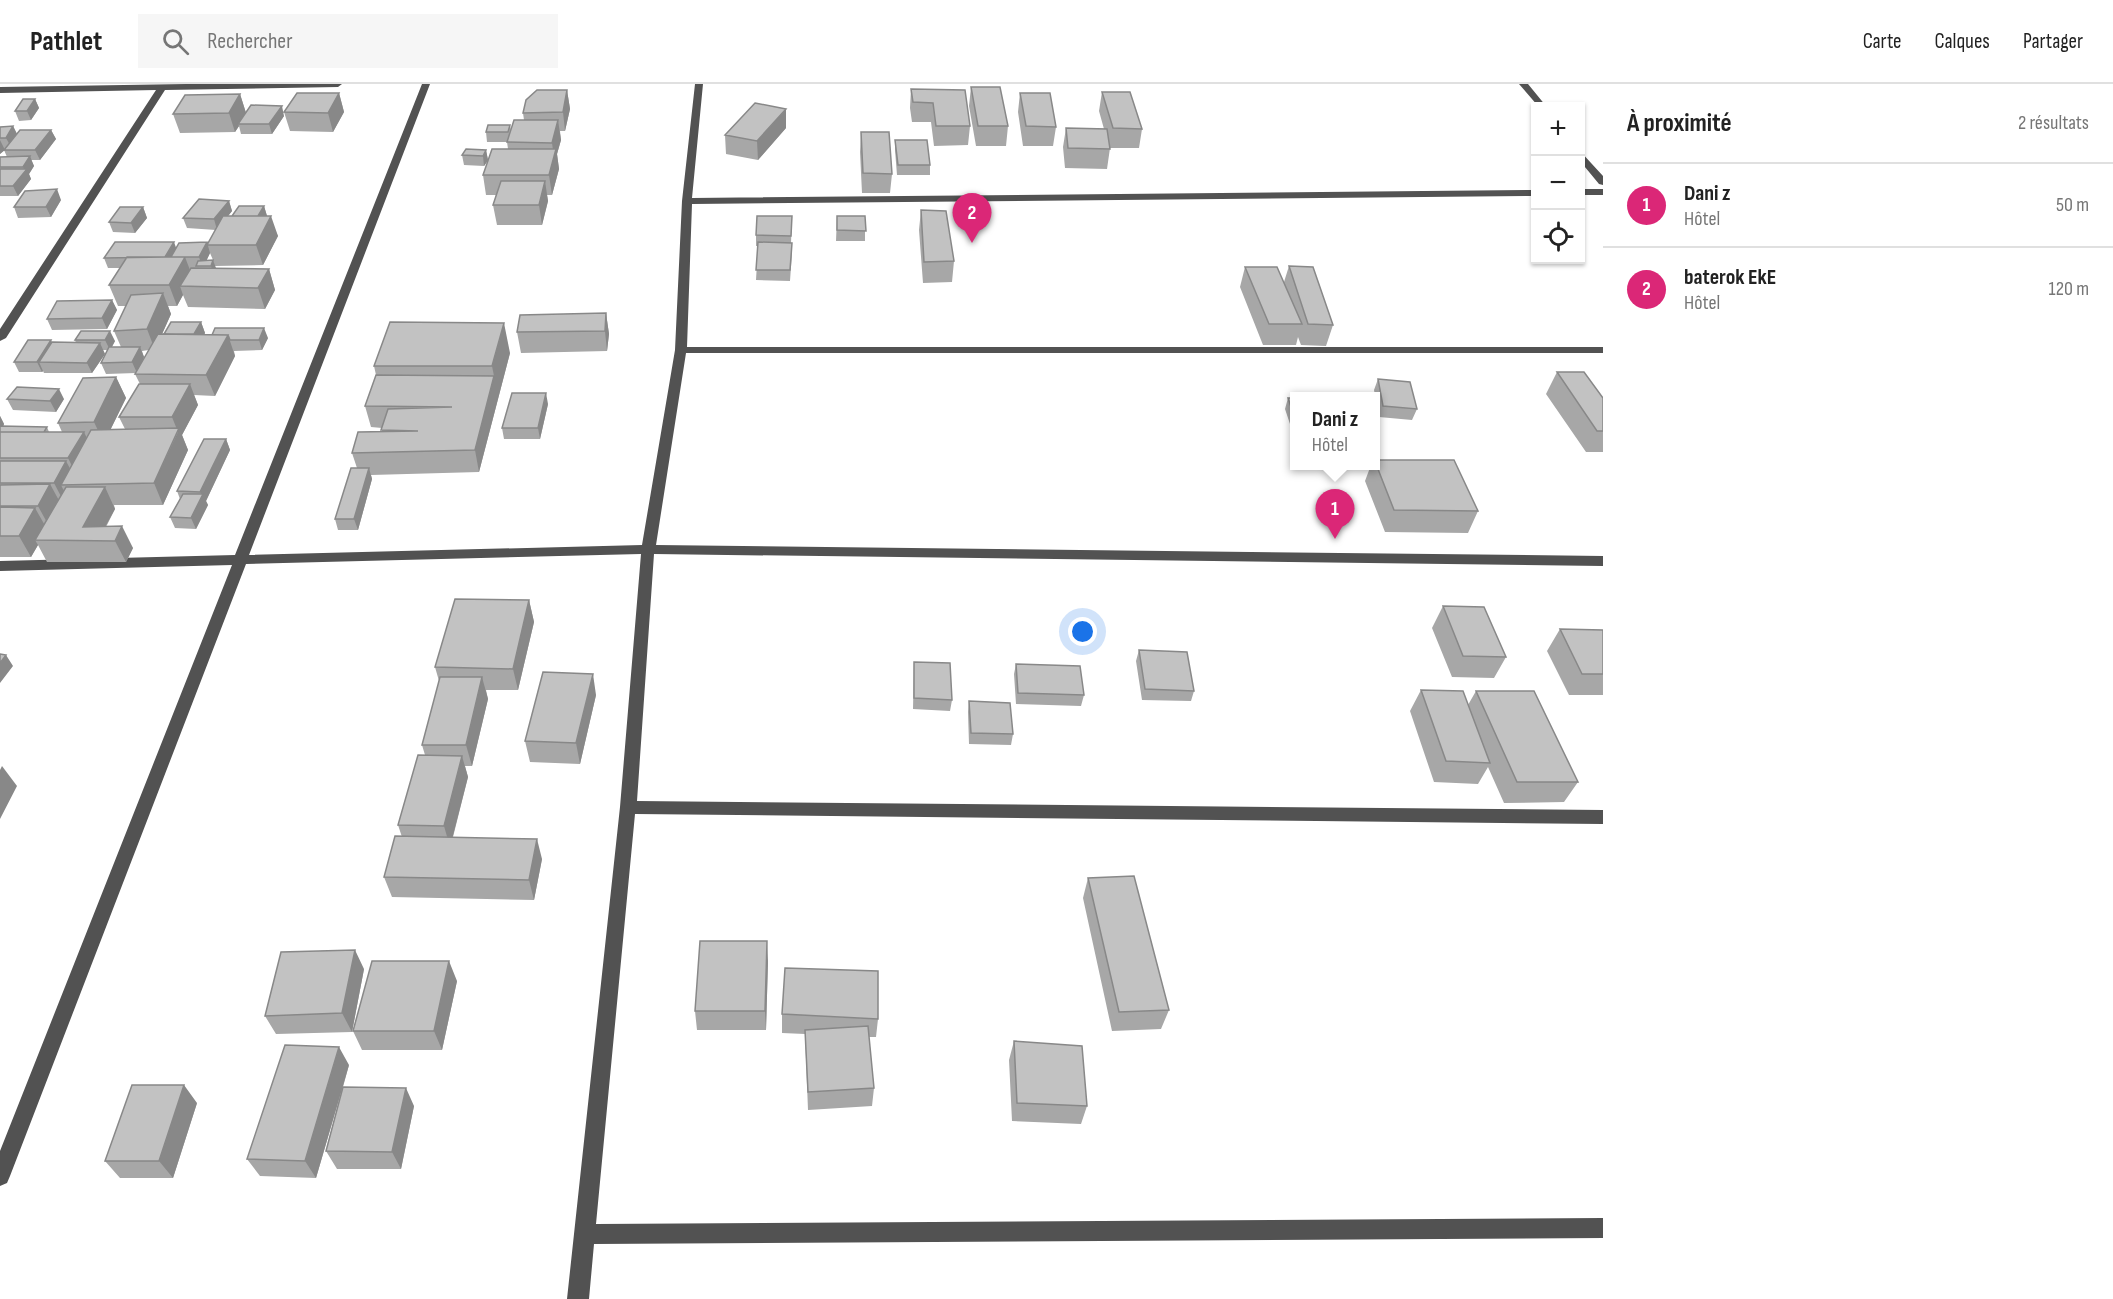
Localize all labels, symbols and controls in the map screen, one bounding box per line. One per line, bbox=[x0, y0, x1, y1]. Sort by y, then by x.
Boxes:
search box bbox=[138, 14, 558, 68]
text: Pathlet bbox=[30, 25, 102, 58]
icon: search bbox=[159, 25, 192, 58]
text: Rechercher bbox=[207, 28, 292, 55]
text: Carte bbox=[1863, 29, 1902, 54]
text: Calques bbox=[1935, 29, 1990, 54]
text: Partager bbox=[2023, 29, 2083, 54]
map controls bbox=[1531, 102, 1585, 264]
button: + bbox=[1531, 102, 1585, 156]
text: À proximité bbox=[1627, 108, 1732, 139]
text: 2 résultats bbox=[2018, 111, 2089, 135]
button: − bbox=[1531, 156, 1585, 210]
text: Dani z bbox=[1684, 180, 1730, 207]
text: 1 bbox=[1643, 193, 1650, 217]
text: 50 m bbox=[2056, 193, 2089, 217]
pin: 2 bbox=[952, 194, 992, 243]
text: Hôtel bbox=[1684, 207, 1720, 231]
button: locate bbox=[1531, 210, 1585, 264]
text: baterok EkE bbox=[1684, 264, 1776, 291]
text: 2 bbox=[1642, 277, 1651, 301]
text: 120 m bbox=[2049, 277, 2089, 301]
text: Hôtel bbox=[1684, 291, 1720, 315]
popup bbox=[1290, 392, 1380, 470]
text: Dani z bbox=[1312, 406, 1358, 433]
text: Hôtel bbox=[1312, 433, 1348, 457]
pin: 1 bbox=[1316, 490, 1354, 539]
your location bbox=[1068, 617, 1097, 646]

